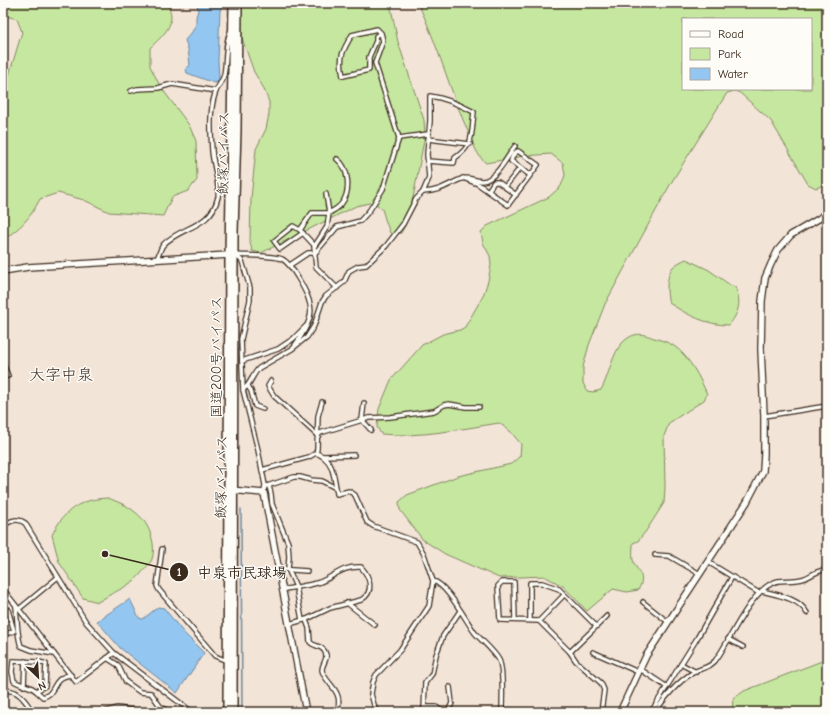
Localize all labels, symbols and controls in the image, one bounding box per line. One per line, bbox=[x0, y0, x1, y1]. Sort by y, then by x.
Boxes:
legend bbox=[682, 18, 812, 90]
text: Road bbox=[718, 27, 744, 41]
text: Park bbox=[718, 47, 741, 61]
text: Water bbox=[718, 67, 748, 81]
street label: 飯塚バイパス bbox=[214, 111, 233, 195]
street label: 国道200号バイパス bbox=[208, 296, 225, 418]
district label: 大字中泉 bbox=[29, 366, 93, 384]
street label: 飯塚バイパス bbox=[212, 435, 231, 519]
callout: 中泉市民球場 bbox=[169, 559, 295, 586]
text: 中泉市民球場 bbox=[197, 564, 287, 582]
text: 1 bbox=[177, 565, 182, 579]
north arrow bbox=[18, 657, 58, 697]
text: N bbox=[36, 678, 48, 693]

